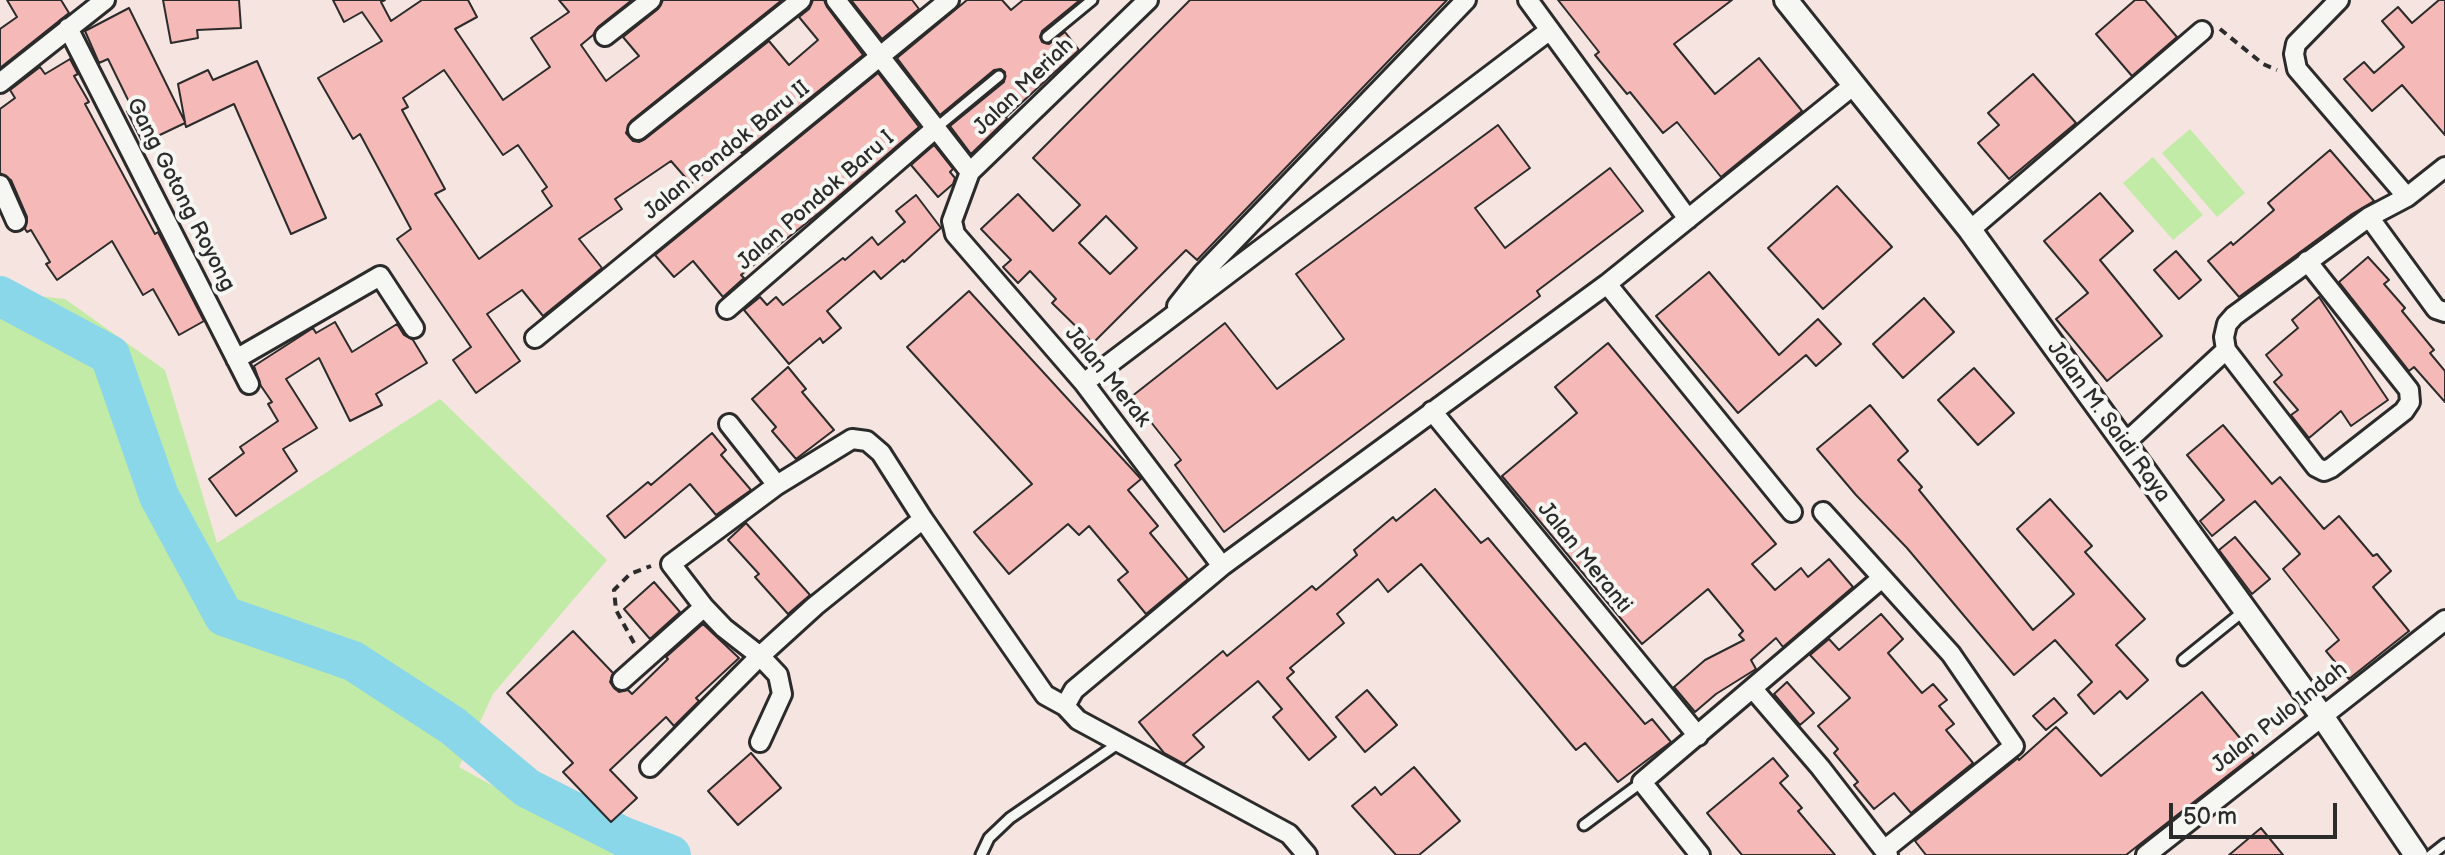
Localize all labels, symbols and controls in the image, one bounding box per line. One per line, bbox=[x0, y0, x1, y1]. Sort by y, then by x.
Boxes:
street label: Jalan Meriah bbox=[969, 33, 1079, 141]
street label: Jalan Pondok Baru II bbox=[639, 76, 815, 226]
street label: Gang Gotong Royong bbox=[120, 94, 240, 296]
street label: Jalan Pondok Baru I bbox=[732, 126, 900, 276]
street label: Jalan Merak bbox=[1058, 321, 1156, 433]
street label: Jalan M. Saidi Raya bbox=[2041, 336, 2175, 508]
street label: Jalan Meranti bbox=[1531, 497, 1637, 619]
street label: Jalan Pulo Indah bbox=[2207, 657, 2353, 779]
scale bar bbox=[2173, 787, 2341, 837]
text: 50 m bbox=[2183, 802, 2237, 831]

